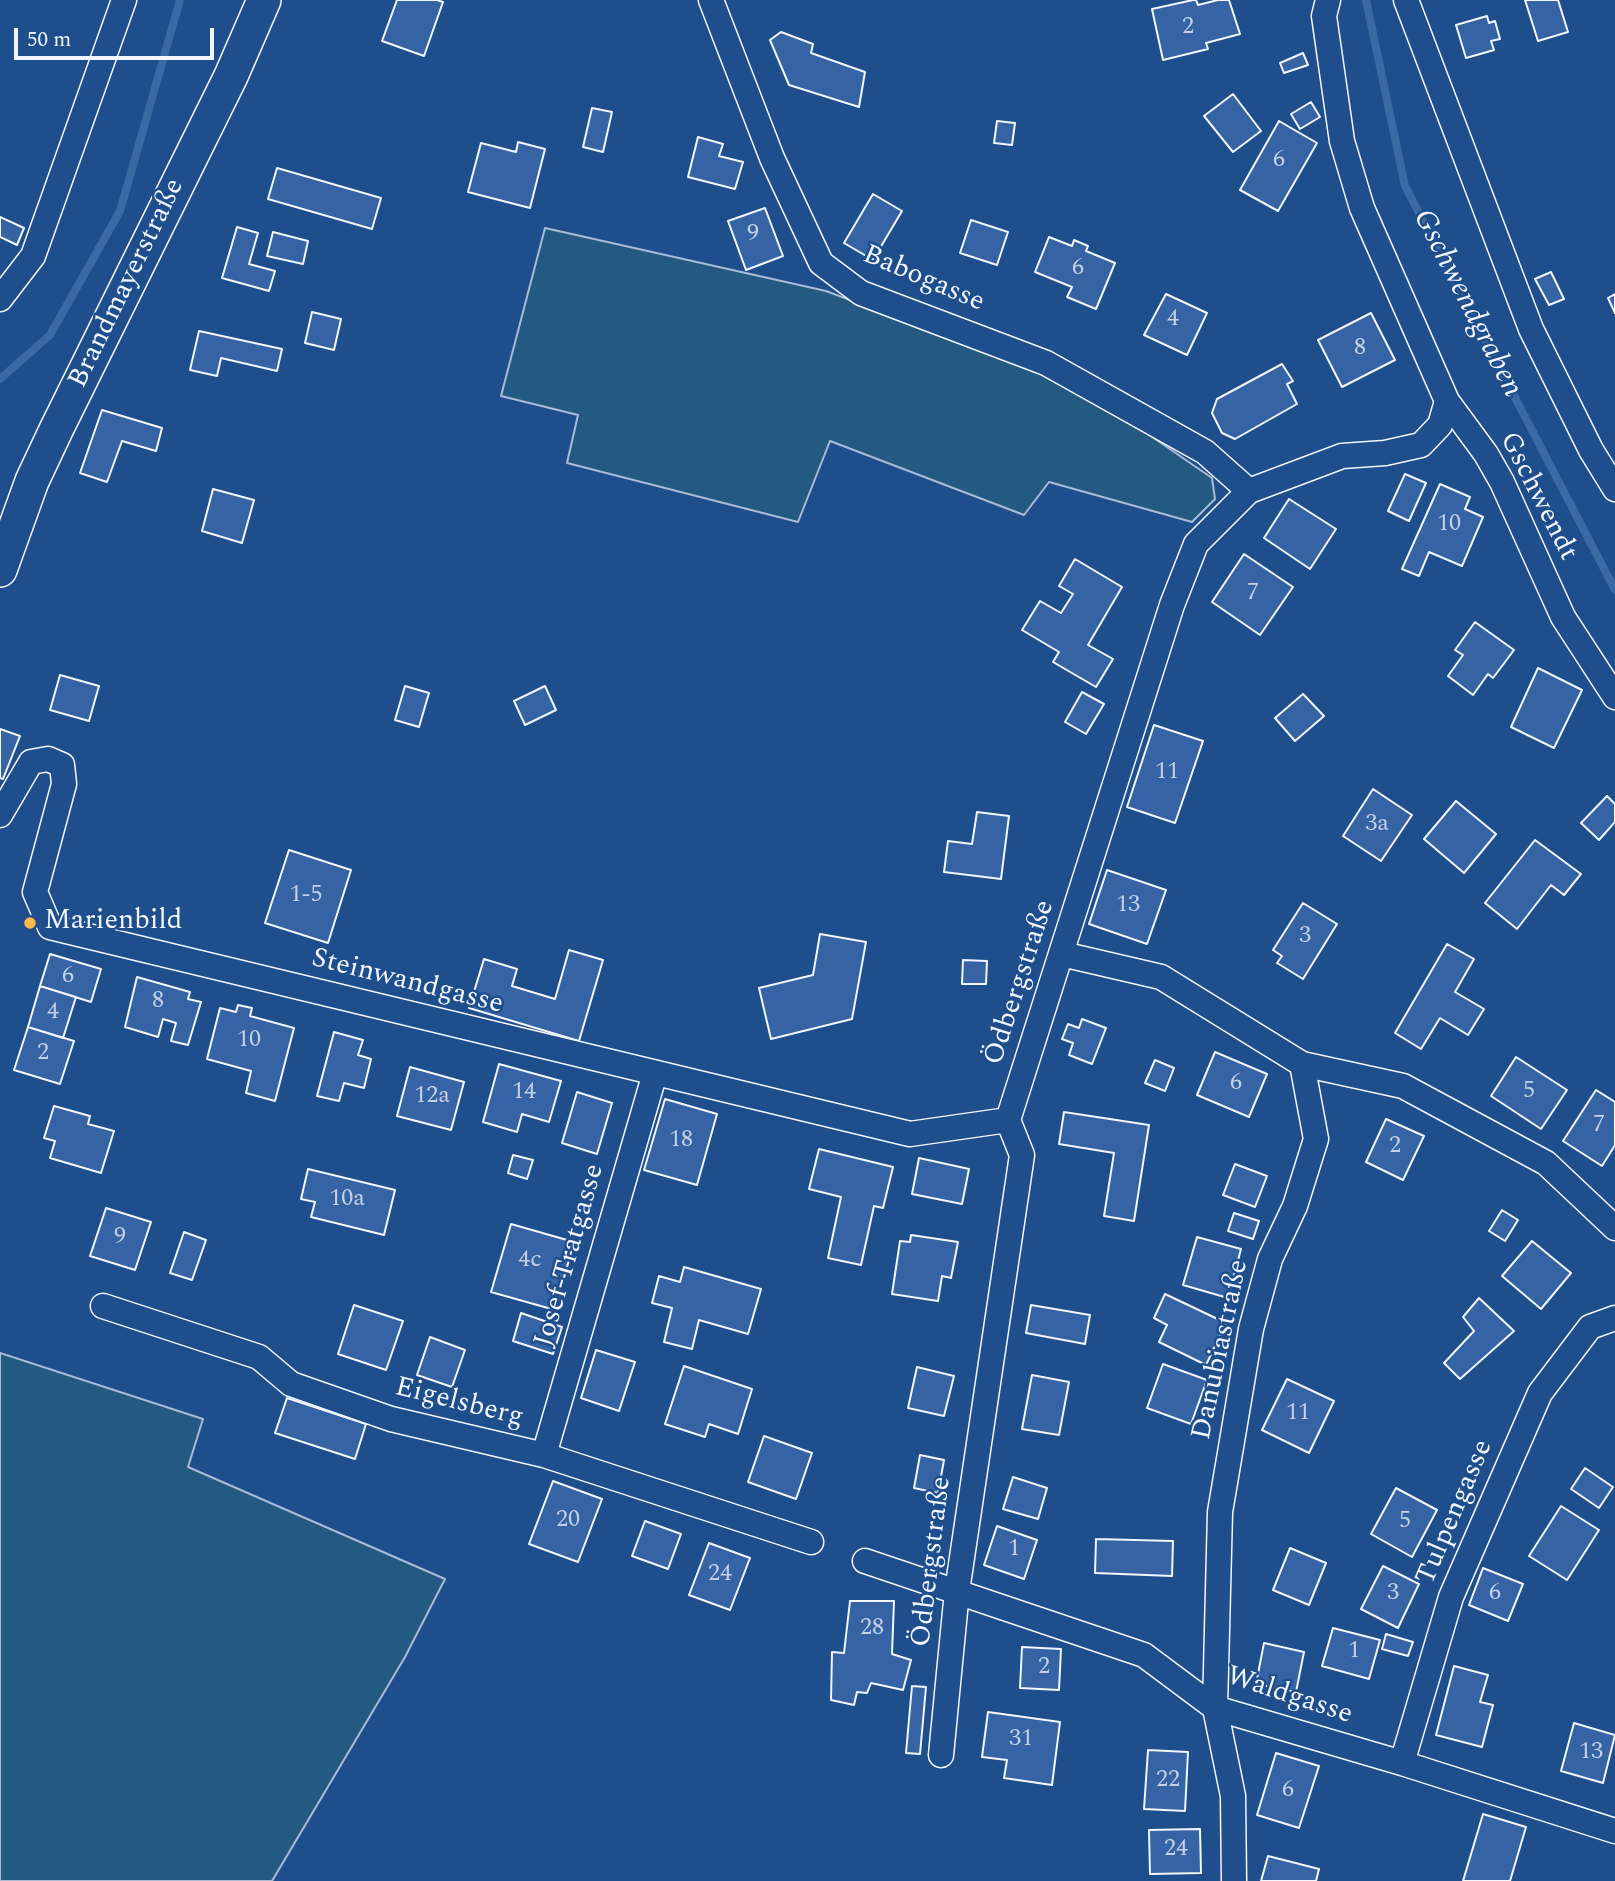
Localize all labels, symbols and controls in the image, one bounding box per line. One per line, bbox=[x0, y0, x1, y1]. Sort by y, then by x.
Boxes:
scale bar bbox=[18, 14, 217, 58]
house number: 2 bbox=[1182, 14, 1194, 42]
text: 50 m bbox=[27, 24, 71, 56]
house number: 6 bbox=[1273, 147, 1285, 175]
street label: Brandmayerstraße bbox=[63, 174, 193, 394]
water label: Gschwendgraben bbox=[1403, 204, 1529, 404]
house number: 9 bbox=[747, 221, 759, 249]
street label: Babogasse bbox=[857, 239, 989, 321]
house number: 6 bbox=[1072, 255, 1084, 283]
house number: 4 bbox=[1167, 306, 1179, 334]
house number: 8 bbox=[1354, 335, 1366, 363]
street label: Gschwendt bbox=[1490, 427, 1584, 567]
house number: 10 bbox=[1437, 511, 1461, 539]
house number: 7 bbox=[1247, 580, 1259, 608]
house number: 11 bbox=[1155, 759, 1179, 787]
house number: 3a bbox=[1365, 811, 1389, 839]
house number: 1-5 bbox=[290, 882, 322, 910]
house number: 13 bbox=[1116, 892, 1140, 920]
street label: Ödbergstraße bbox=[979, 896, 1063, 1070]
place label: Marienbild bbox=[44, 906, 182, 940]
marker: Marienbild bbox=[22, 915, 38, 931]
house number: 3 bbox=[1299, 923, 1311, 951]
street label: Steinwandgasse bbox=[308, 943, 506, 1023]
house number: 6 bbox=[62, 963, 74, 991]
house number: 8 bbox=[152, 988, 164, 1016]
house number: 4 bbox=[47, 999, 59, 1027]
house number: 10 bbox=[237, 1027, 261, 1055]
house number: 2 bbox=[37, 1040, 49, 1068]
house number: 6 bbox=[1230, 1070, 1242, 1098]
house number: 5 bbox=[1523, 1078, 1535, 1106]
house number: 14 bbox=[512, 1079, 536, 1107]
house number: 12a bbox=[414, 1083, 450, 1111]
house number: 7 bbox=[1593, 1112, 1605, 1140]
house number: 18 bbox=[669, 1127, 693, 1155]
house number: 2 bbox=[1389, 1133, 1401, 1161]
street label: Josef-Tratgasse bbox=[529, 1161, 613, 1351]
house number: 10a bbox=[329, 1186, 365, 1214]
house number: 9 bbox=[114, 1224, 126, 1252]
house number: 4c bbox=[518, 1247, 542, 1275]
street label: Danubiastraße bbox=[1187, 1257, 1257, 1443]
street label: Eigelsberg bbox=[391, 1372, 527, 1436]
house number: 11 bbox=[1286, 1400, 1310, 1428]
street label: Tulpengasse bbox=[1410, 1435, 1502, 1591]
street label: Ödbergstraße bbox=[906, 1475, 960, 1649]
house number: 20 bbox=[556, 1507, 580, 1535]
house number: 5 bbox=[1399, 1508, 1411, 1536]
house number: 1 bbox=[1008, 1536, 1020, 1564]
house number: 24 bbox=[708, 1561, 732, 1589]
house number: 3 bbox=[1387, 1580, 1399, 1608]
house number: 6 bbox=[1489, 1580, 1501, 1608]
house number: 28 bbox=[860, 1615, 884, 1643]
house number: 1 bbox=[1348, 1638, 1360, 1666]
house number: 2 bbox=[1038, 1654, 1050, 1682]
street label: Waldgasse bbox=[1222, 1661, 1356, 1733]
house number: 31 bbox=[1009, 1726, 1033, 1754]
house number: 13 bbox=[1579, 1739, 1603, 1767]
house number: 22 bbox=[1156, 1767, 1180, 1795]
house number: 6 bbox=[1282, 1777, 1294, 1805]
house number: 24 bbox=[1164, 1836, 1188, 1864]

